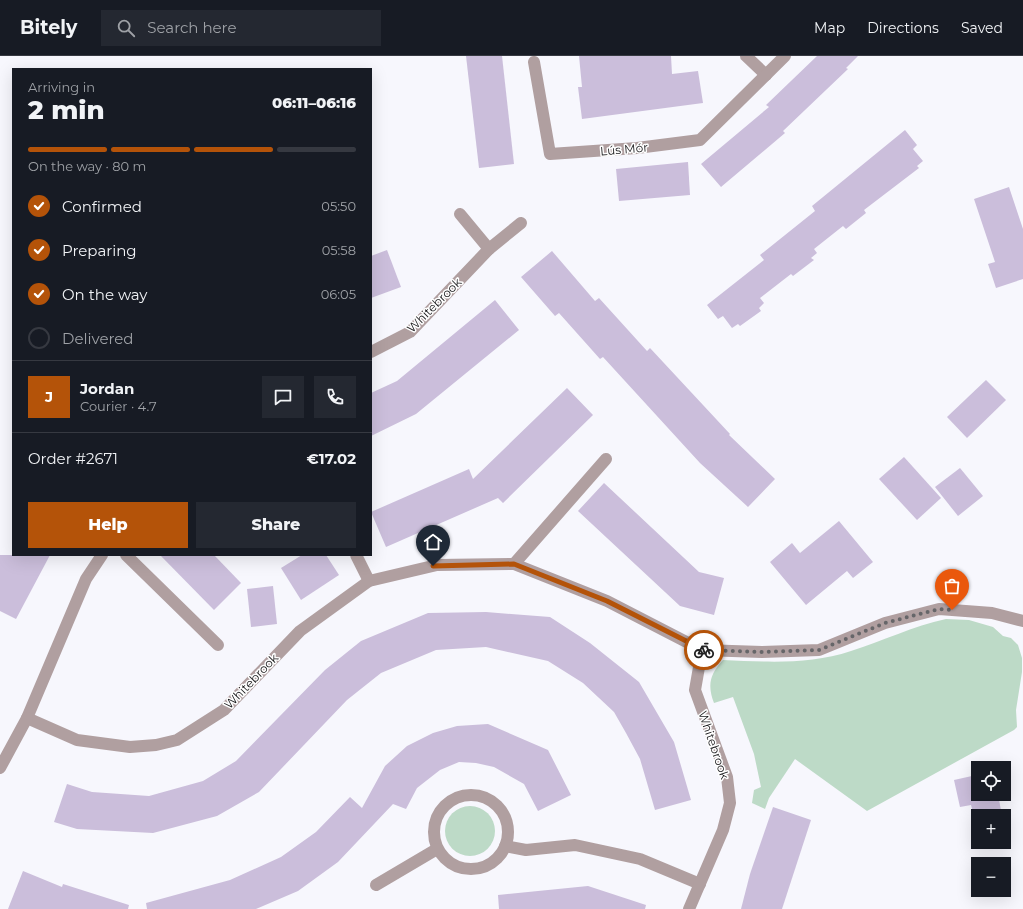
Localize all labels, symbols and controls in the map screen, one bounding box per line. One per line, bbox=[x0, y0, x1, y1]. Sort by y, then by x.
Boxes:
search box bbox=[101, 10, 381, 46]
text: Bitely bbox=[20, 16, 77, 39]
icon: search bbox=[115, 17, 137, 39]
text: Search here bbox=[147, 18, 237, 37]
text: Map bbox=[814, 19, 845, 37]
text: Directions bbox=[867, 19, 939, 37]
text: Saved bbox=[961, 19, 1003, 37]
text: Arriving in bbox=[28, 79, 95, 95]
text: 06:11–06:16 bbox=[272, 93, 356, 112]
text: 2 min bbox=[28, 94, 105, 126]
street label: Lús Mór bbox=[600, 139, 649, 159]
text: On the way · 80 m bbox=[28, 158, 146, 174]
icon: check bbox=[28, 195, 50, 217]
text: Confirmed bbox=[62, 197, 142, 216]
text: 05:50 bbox=[321, 198, 356, 214]
icon: check bbox=[28, 239, 50, 261]
text: Preparing bbox=[62, 241, 137, 260]
text: 05:58 bbox=[322, 242, 356, 258]
street label: Whitebrook bbox=[403, 274, 465, 336]
icon: check bbox=[28, 283, 50, 305]
text: On the way bbox=[62, 285, 147, 304]
text: 06:05 bbox=[321, 286, 356, 302]
text: Delivered bbox=[62, 329, 134, 348]
button: chat bbox=[262, 376, 304, 418]
button: phone bbox=[314, 376, 356, 418]
text: Jordan bbox=[80, 379, 134, 398]
text: J bbox=[45, 387, 53, 406]
text: Courier · 4.7 bbox=[80, 398, 157, 414]
text: Order #2671 bbox=[28, 449, 118, 468]
text: €17.02 bbox=[307, 449, 356, 468]
button: Help bbox=[28, 502, 188, 548]
button: Share bbox=[196, 502, 356, 548]
pin bbox=[416, 525, 450, 566]
icon: home bbox=[422, 531, 444, 553]
pin bbox=[935, 569, 969, 610]
icon: bag bbox=[941, 575, 963, 597]
courier bbox=[684, 630, 724, 670]
icon: bike bbox=[693, 639, 715, 661]
street label: Whitebrook bbox=[221, 650, 282, 712]
street label: Whitebrook bbox=[695, 709, 733, 782]
map controls bbox=[971, 761, 1011, 897]
button: locate bbox=[971, 761, 1011, 801]
button: + bbox=[971, 809, 1011, 849]
button: − bbox=[971, 857, 1011, 897]

